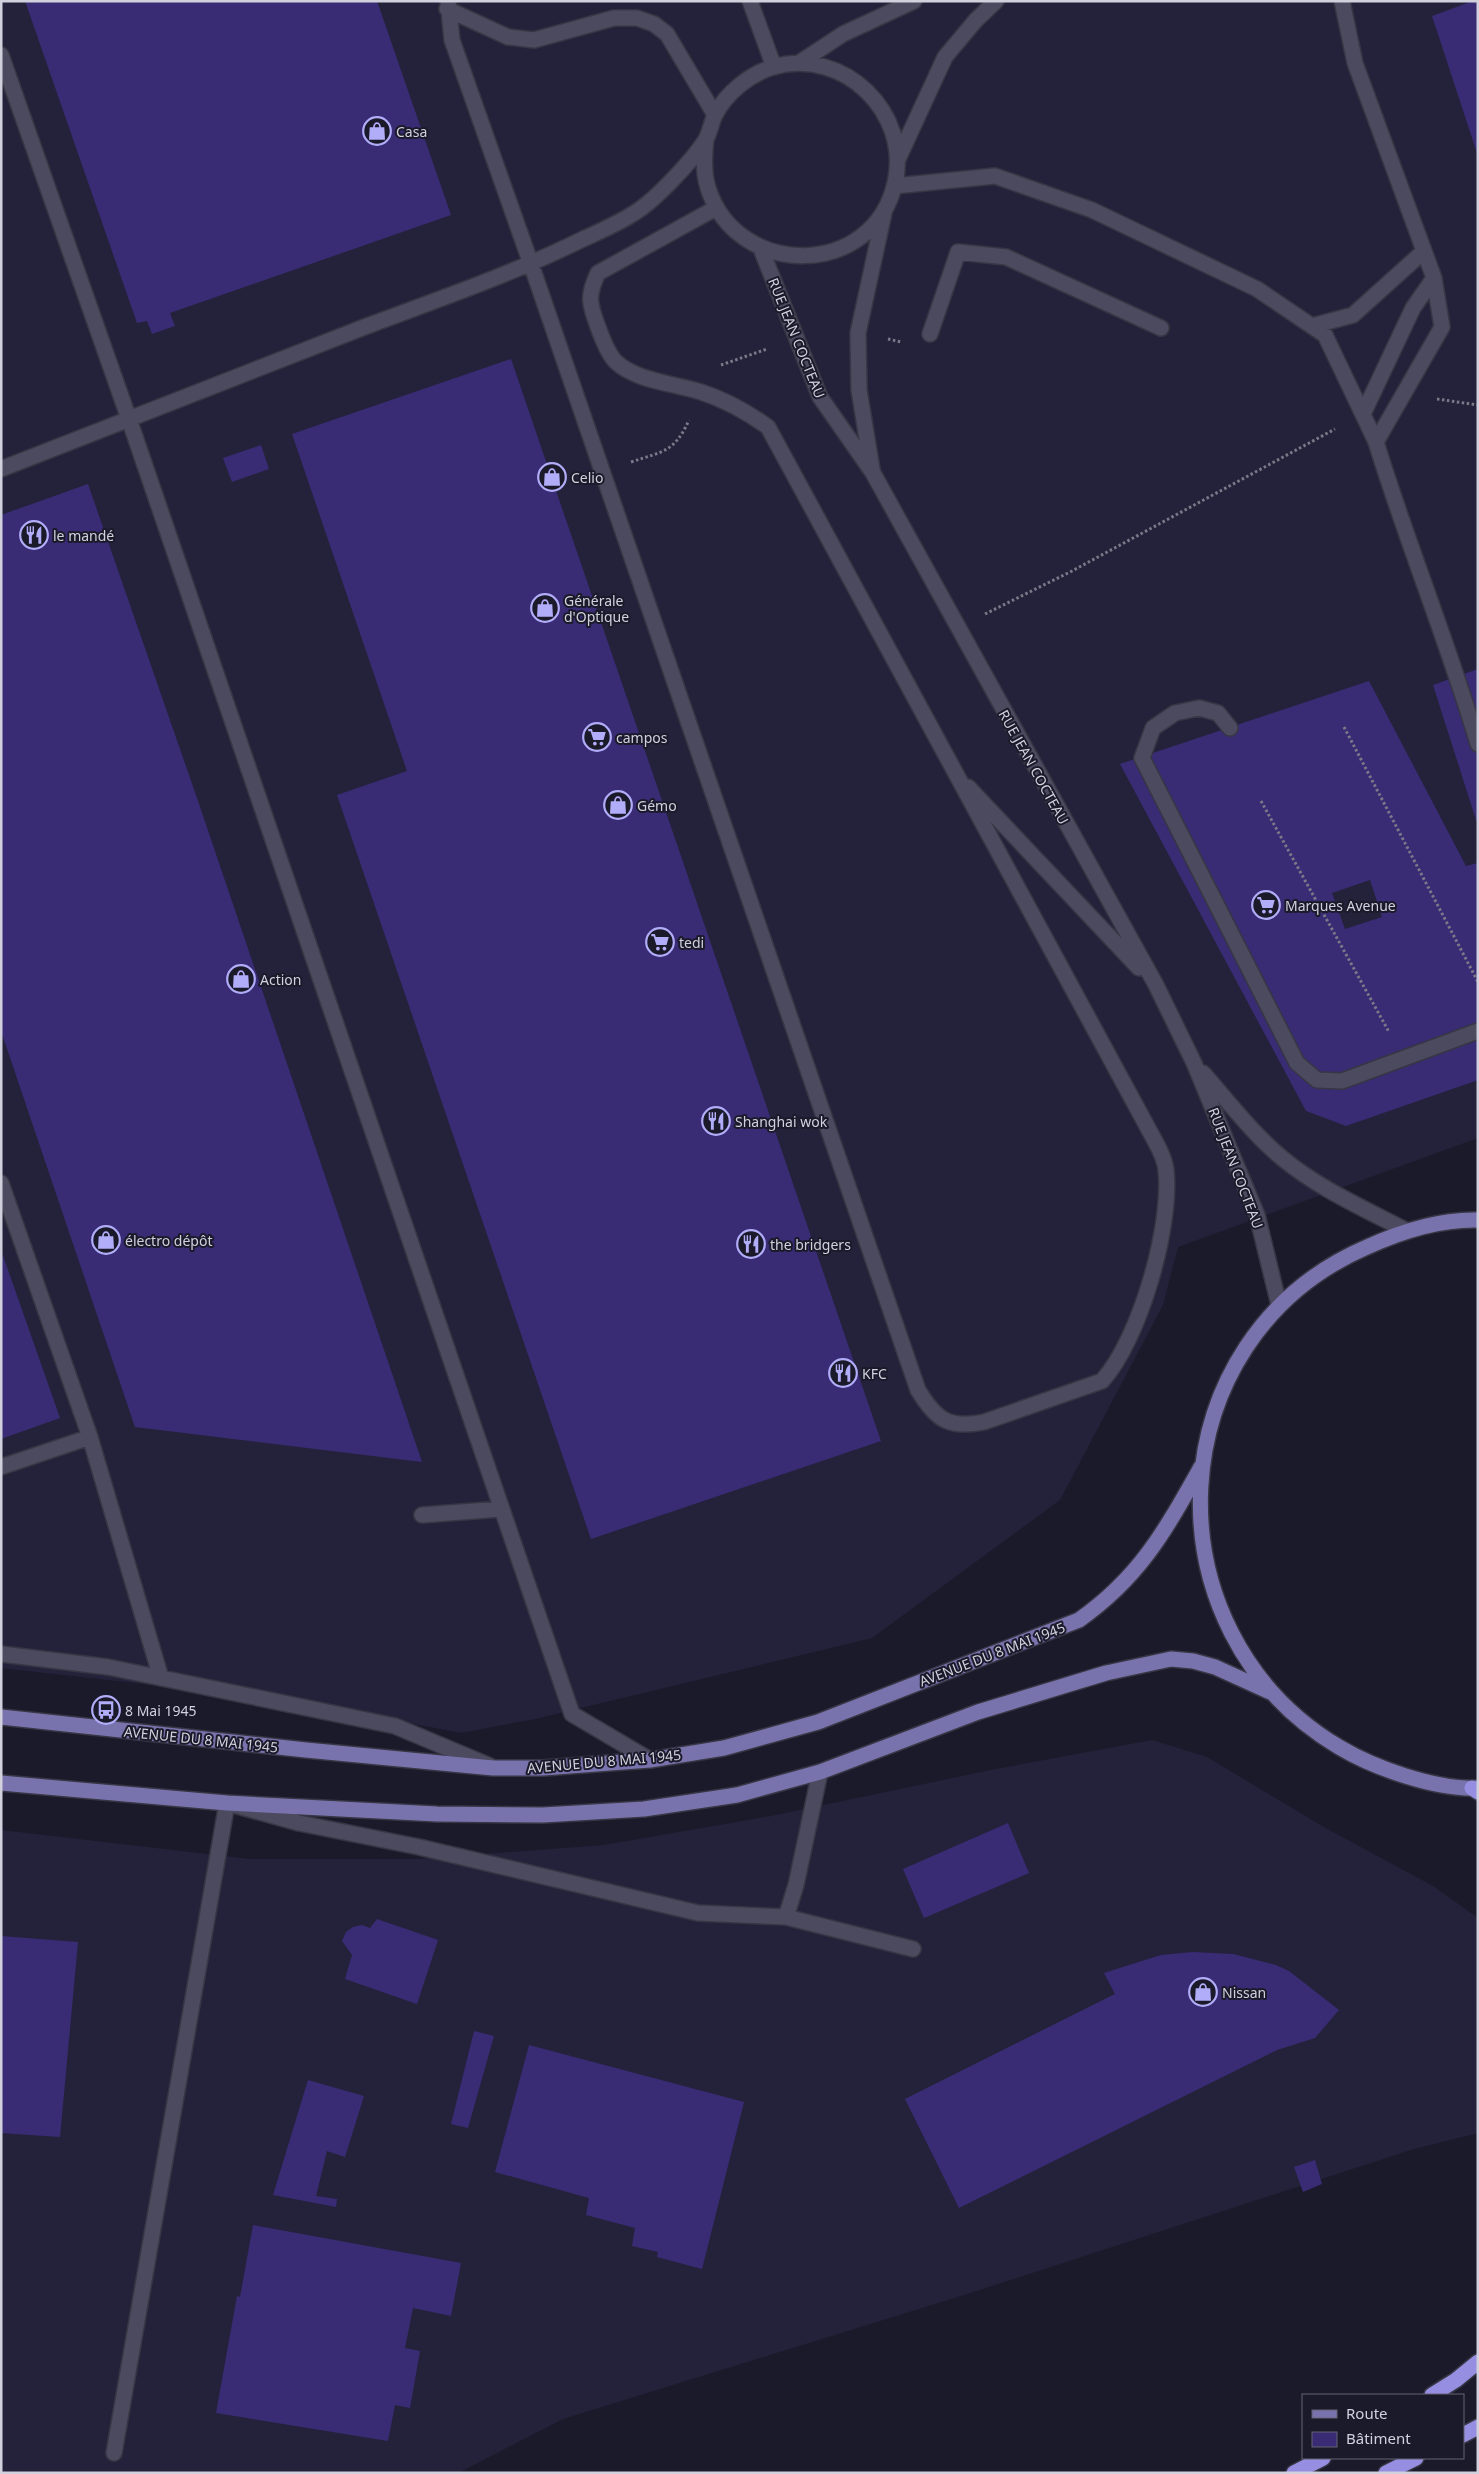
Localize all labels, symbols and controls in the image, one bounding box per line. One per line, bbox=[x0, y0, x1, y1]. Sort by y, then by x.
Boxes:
shop icon: Casa bbox=[362, 116, 392, 146]
place label: Casa bbox=[396, 122, 427, 141]
street label: RUE JEAN COCTEAU bbox=[764, 275, 830, 401]
shop icon: Celio bbox=[537, 462, 567, 492]
place label: Celio bbox=[571, 468, 603, 487]
restaurant icon: le mandé bbox=[19, 520, 49, 550]
place label: le mandé bbox=[53, 526, 114, 545]
place label: Générale d'Optique bbox=[564, 591, 629, 626]
shop icon: Générale d'Optique bbox=[530, 593, 560, 623]
street label: RUE JEAN COCTEAU bbox=[995, 706, 1073, 828]
supermarket icon: campos bbox=[582, 722, 612, 752]
place label: campos bbox=[616, 728, 668, 747]
shop icon: Gémo bbox=[603, 790, 633, 820]
place label: Gémo bbox=[637, 796, 677, 815]
supermarket icon: Marques Avenue bbox=[1251, 890, 1281, 920]
place label: Marques Avenue bbox=[1285, 896, 1396, 915]
supermarket icon: tedi bbox=[645, 927, 675, 957]
place label: tedi bbox=[679, 933, 704, 952]
shop icon: Action bbox=[226, 964, 256, 994]
place label: Action bbox=[260, 970, 301, 989]
street label: RUE JEAN COCTEAU bbox=[1204, 1105, 1268, 1231]
restaurant icon: Shanghai wok bbox=[701, 1106, 731, 1136]
place label: Shanghai wok bbox=[735, 1112, 828, 1131]
shop icon: électro dépôt bbox=[91, 1225, 121, 1255]
restaurant icon: the bridgers bbox=[736, 1229, 766, 1259]
place label: électro dépôt bbox=[125, 1231, 212, 1250]
place label: the bridgers bbox=[770, 1235, 851, 1254]
restaurant icon: KFC bbox=[828, 1358, 858, 1388]
place label: KFC bbox=[862, 1364, 887, 1383]
street label: AVENUE DU 8 MAI 1945 bbox=[916, 1617, 1068, 1691]
bus stop icon: 8 Mai 1945 bbox=[91, 1695, 121, 1725]
place label: 8 Mai 1945 bbox=[125, 1701, 196, 1720]
street label: AVENUE DU 8 MAI 1945 bbox=[123, 1721, 279, 1757]
street label: AVENUE DU 8 MAI 1945 bbox=[526, 1745, 682, 1777]
shop icon: Nissan bbox=[1188, 1977, 1218, 2007]
place label: Nissan bbox=[1222, 1983, 1266, 2002]
legend bbox=[1302, 2394, 1464, 2459]
text: Route bbox=[1346, 2403, 1388, 2423]
text: Bâtiment bbox=[1346, 2428, 1411, 2448]

